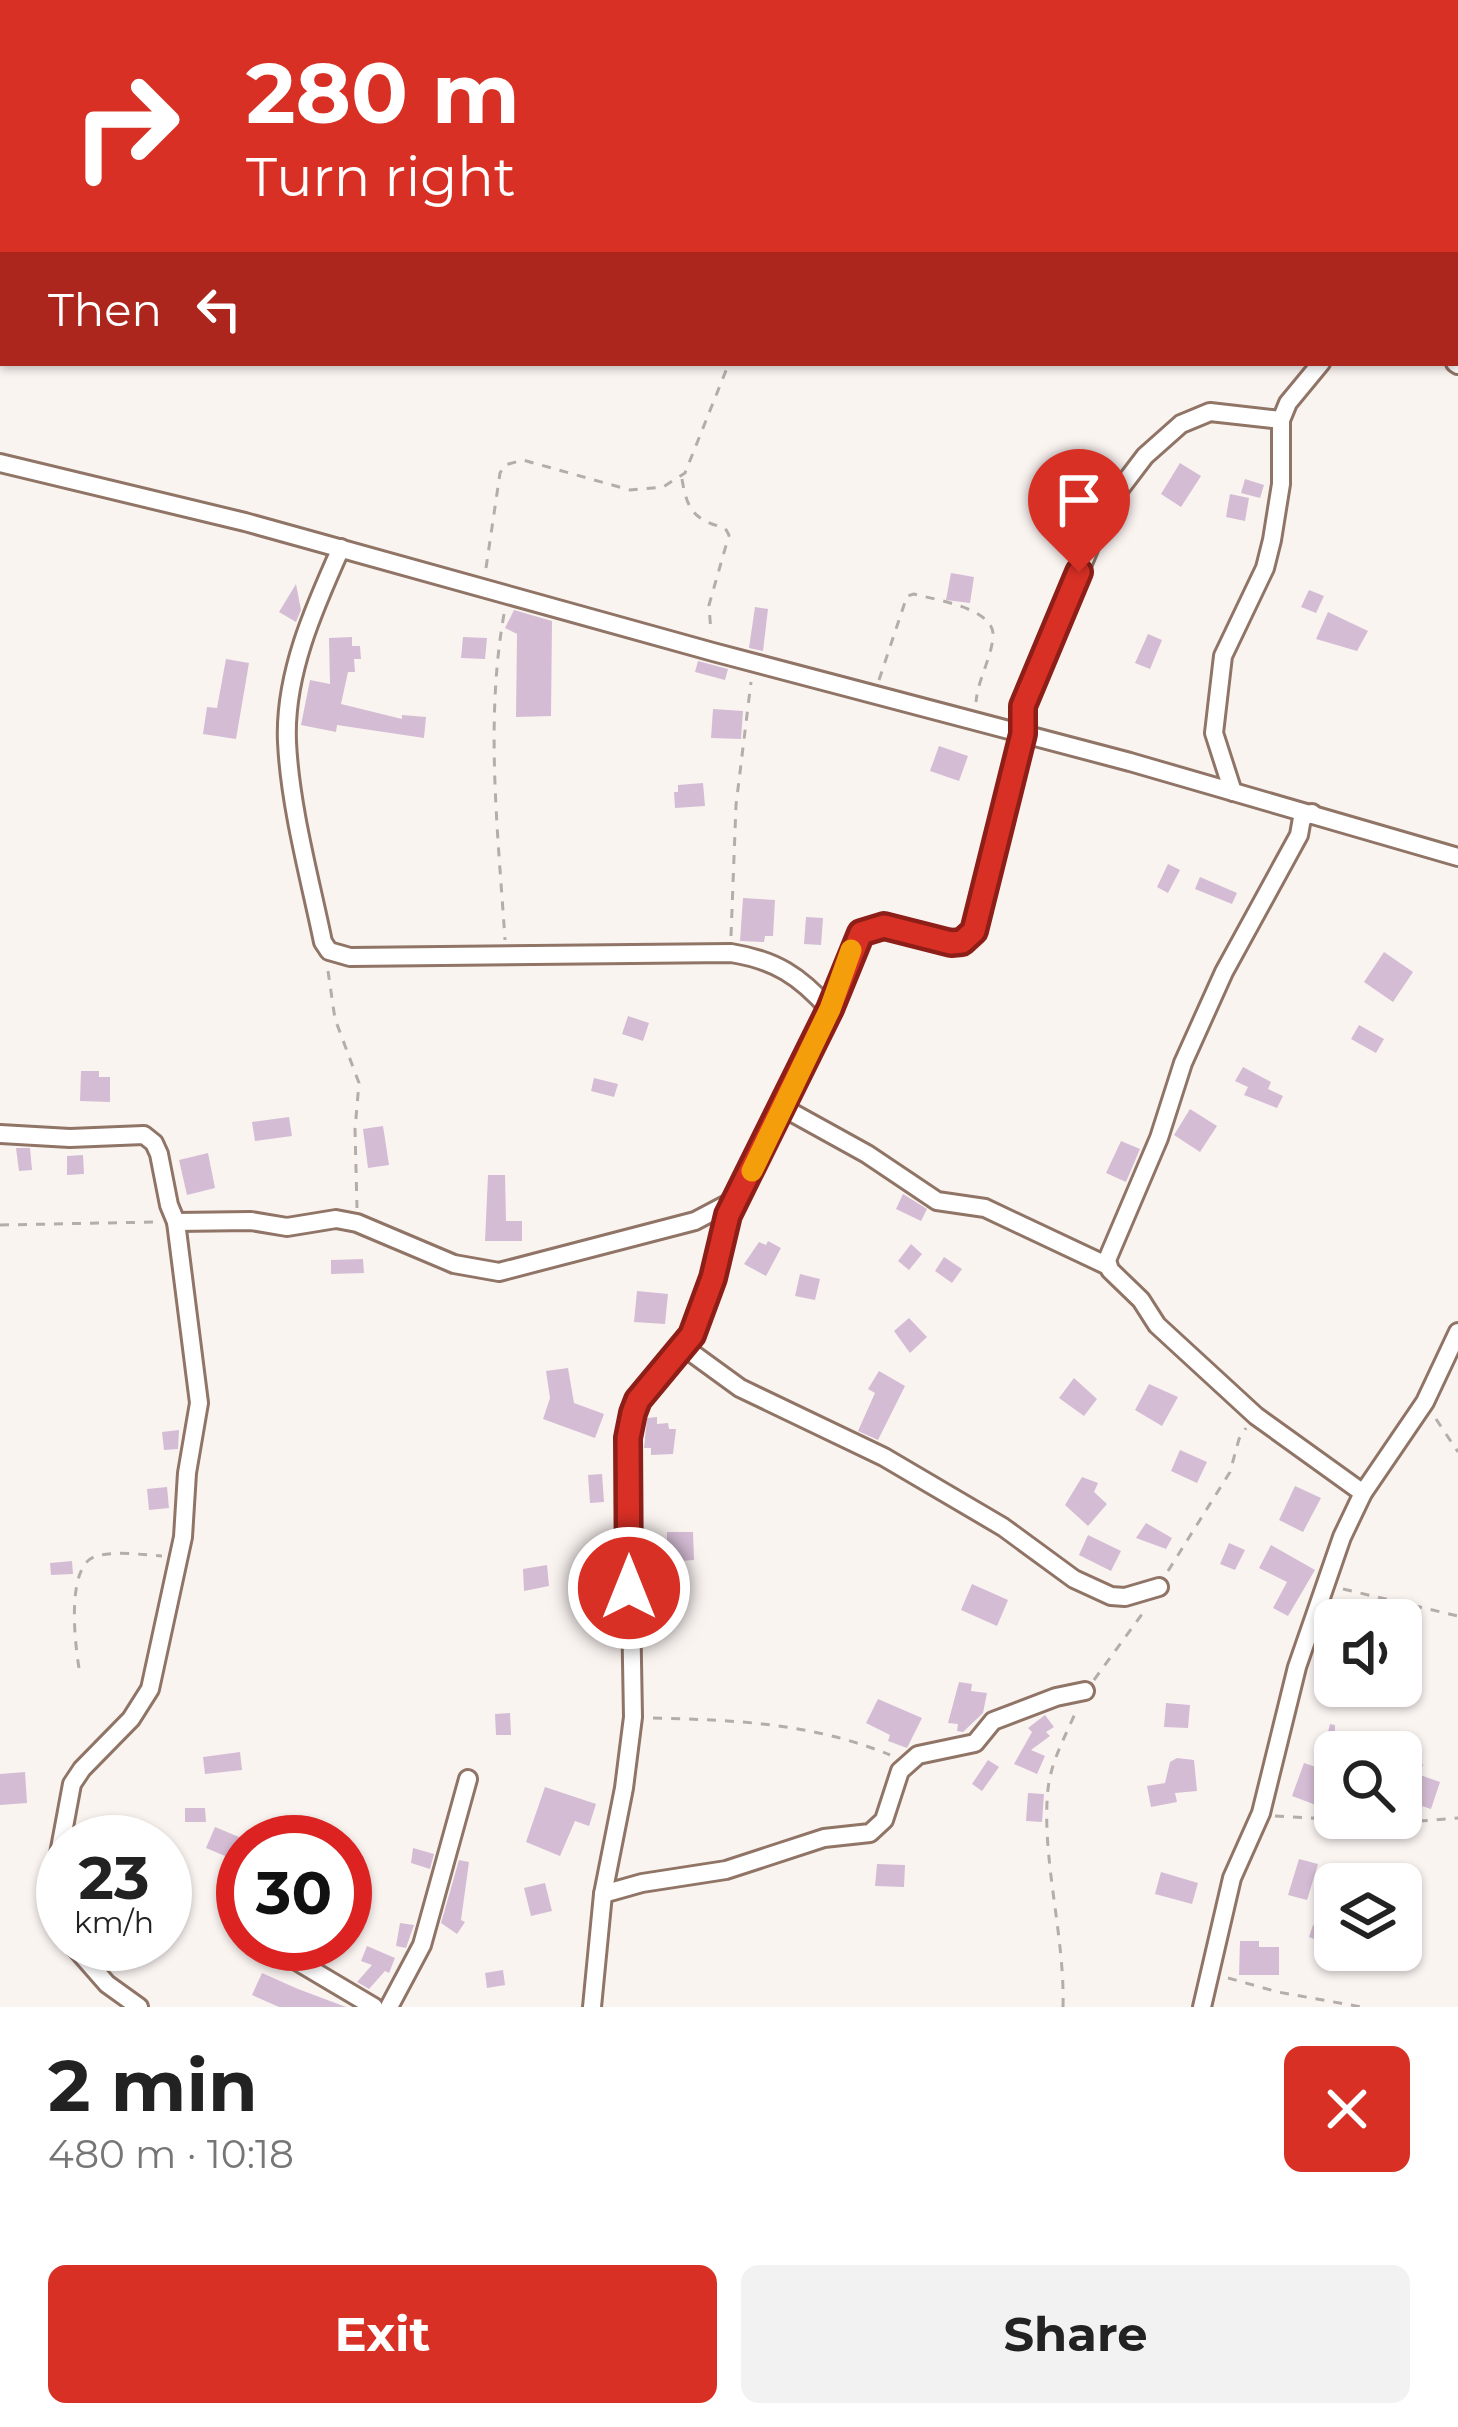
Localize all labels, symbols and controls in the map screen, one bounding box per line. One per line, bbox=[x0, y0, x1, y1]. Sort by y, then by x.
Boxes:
text: 280 m bbox=[246, 42, 520, 144]
icon: right bbox=[48, 48, 204, 204]
text: Turn right bbox=[246, 144, 516, 210]
icon: left bbox=[186, 276, 252, 342]
text: Then bbox=[48, 282, 162, 337]
pin bbox=[1028, 449, 1130, 572]
icon: arrive bbox=[1046, 467, 1112, 533]
position arrow bbox=[566, 1525, 692, 1651]
map controls bbox=[1314, 1599, 1422, 1971]
button: sound bbox=[1314, 1599, 1422, 1707]
button: search bbox=[1314, 1731, 1422, 1839]
speed limit sign: 30 bbox=[216, 1815, 372, 1971]
text: 23 bbox=[79, 1841, 149, 1914]
button: layers bbox=[1314, 1863, 1422, 1971]
text: km/h bbox=[74, 1904, 154, 1941]
text: 2 min bbox=[48, 2041, 258, 2129]
button: close bbox=[1284, 2046, 1410, 2172]
text: 480 m · 10:18 bbox=[48, 2130, 294, 2178]
button: Exit bbox=[48, 2265, 717, 2403]
button: Share bbox=[741, 2265, 1410, 2403]

